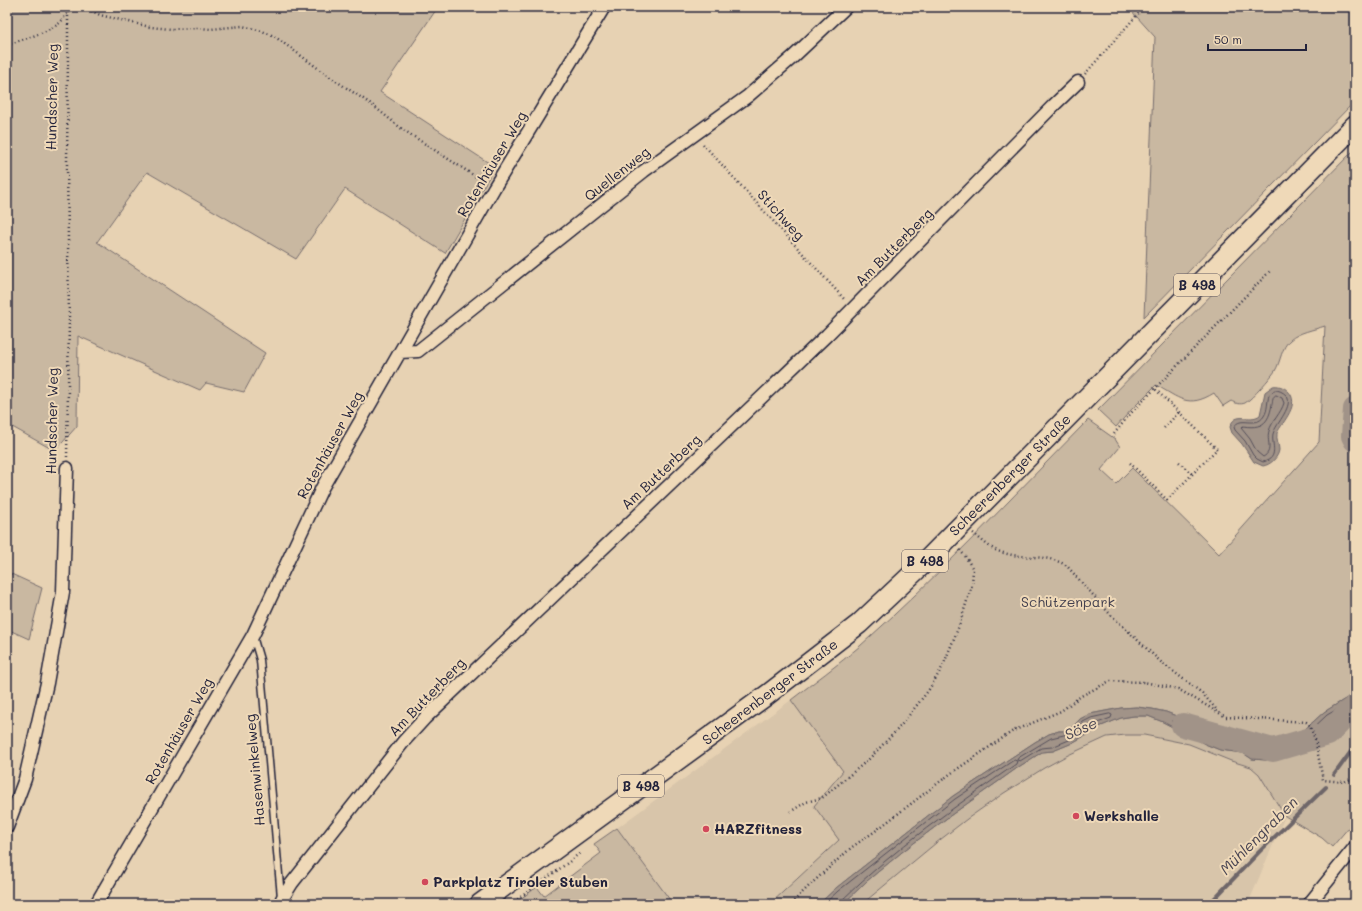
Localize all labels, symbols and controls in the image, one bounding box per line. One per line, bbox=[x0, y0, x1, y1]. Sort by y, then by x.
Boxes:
scale bar bbox=[1208, 26, 1306, 52]
text: 50 m bbox=[1214, 31, 1242, 47]
street label: Hundscher Weg bbox=[41, 44, 62, 150]
street label: Rotenhäuser Weg bbox=[452, 107, 531, 220]
street label: Quellenweg bbox=[580, 142, 653, 205]
street label: Stichweg bbox=[754, 185, 809, 244]
street label: Am Butterberg bbox=[851, 204, 937, 290]
road number: B 498 bbox=[1174, 274, 1220, 296]
street label: Hundscher Weg bbox=[41, 368, 62, 474]
street label: Rotenhäuser Weg bbox=[292, 388, 367, 502]
street label: Scheerenberger Straße bbox=[945, 410, 1075, 540]
street label: Am Butterberg bbox=[617, 430, 705, 514]
road number: B 498 bbox=[902, 550, 948, 572]
park label: Schützenpark bbox=[1021, 592, 1115, 611]
street label: Scheerenberger Straße bbox=[698, 634, 841, 749]
street label: Am Butterberg bbox=[384, 653, 469, 740]
street label: Rotenhäuser Weg bbox=[140, 674, 217, 788]
water label: Söse bbox=[1061, 712, 1100, 744]
street label: Hasenwinkelweg bbox=[240, 713, 269, 827]
road number: B 498 bbox=[618, 775, 664, 797]
water label: Mühlengraben bbox=[1215, 792, 1302, 879]
place label: Werkshalle bbox=[1084, 806, 1159, 825]
marker: Werkshalle bbox=[1071, 811, 1081, 821]
place label: HARZfitness bbox=[714, 819, 802, 838]
marker: HARZfitness bbox=[701, 824, 711, 834]
place label: Parkplatz Tiroler Stuben bbox=[433, 872, 608, 891]
marker: Parkplatz Tiroler Stuben bbox=[420, 877, 430, 887]

